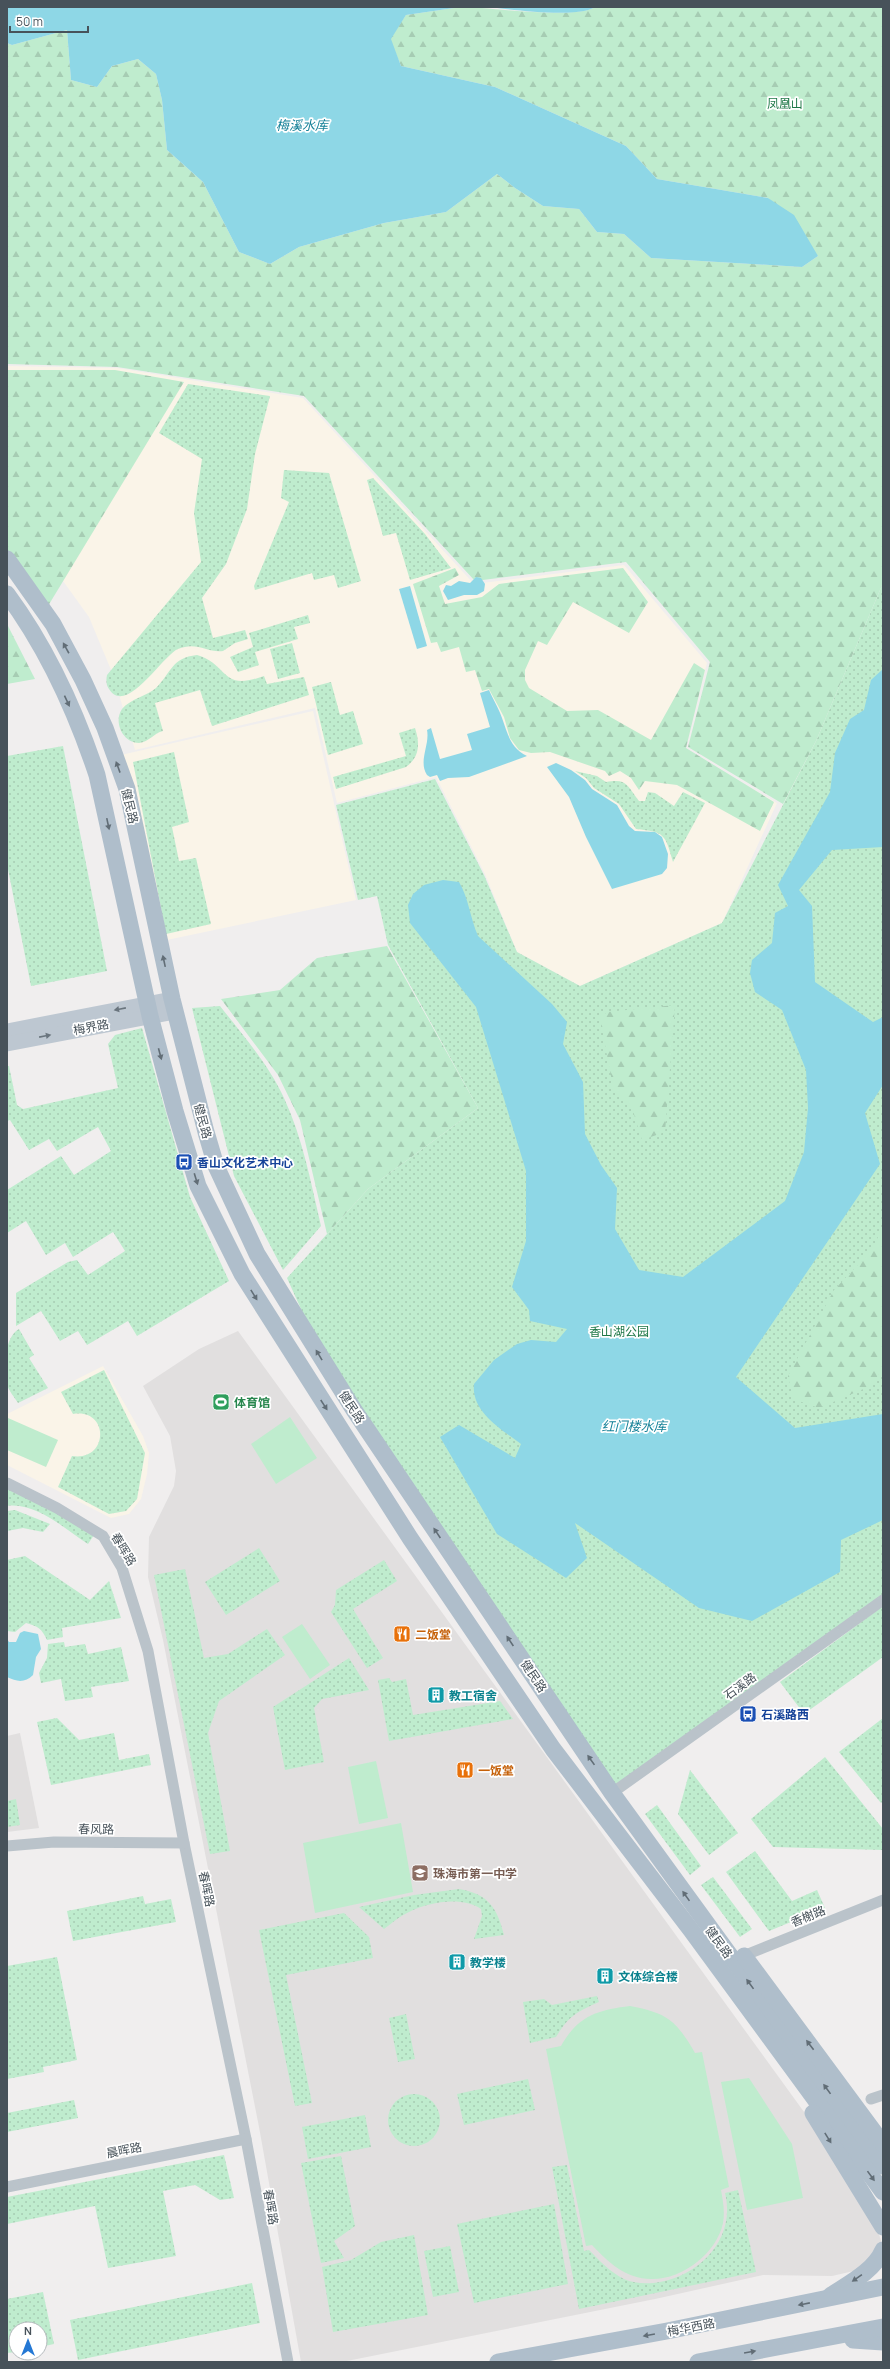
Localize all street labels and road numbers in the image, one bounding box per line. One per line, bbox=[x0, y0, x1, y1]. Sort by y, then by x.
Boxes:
street label: 健民路 bbox=[118, 787, 142, 825]
street label: 梅界路 bbox=[72, 1015, 110, 1039]
street label: 健民路 bbox=[190, 1101, 216, 1141]
street label: 健民路 bbox=[335, 1387, 369, 1427]
street label: 春晖路 bbox=[107, 1529, 141, 1569]
street label: 健民路 bbox=[517, 1656, 551, 1696]
street label: 石溪路 bbox=[720, 1669, 760, 1703]
street label: 春风路 bbox=[78, 1820, 114, 1838]
street label: 春晖路 bbox=[195, 1870, 219, 1908]
street label: 香榭路 bbox=[788, 1901, 828, 1931]
street label: 健民路 bbox=[702, 1922, 736, 1962]
street label: 晨晖路 bbox=[105, 2138, 143, 2162]
street label: 春晖路 bbox=[260, 2188, 282, 2226]
street label: 梅华西路 bbox=[666, 2314, 716, 2340]

